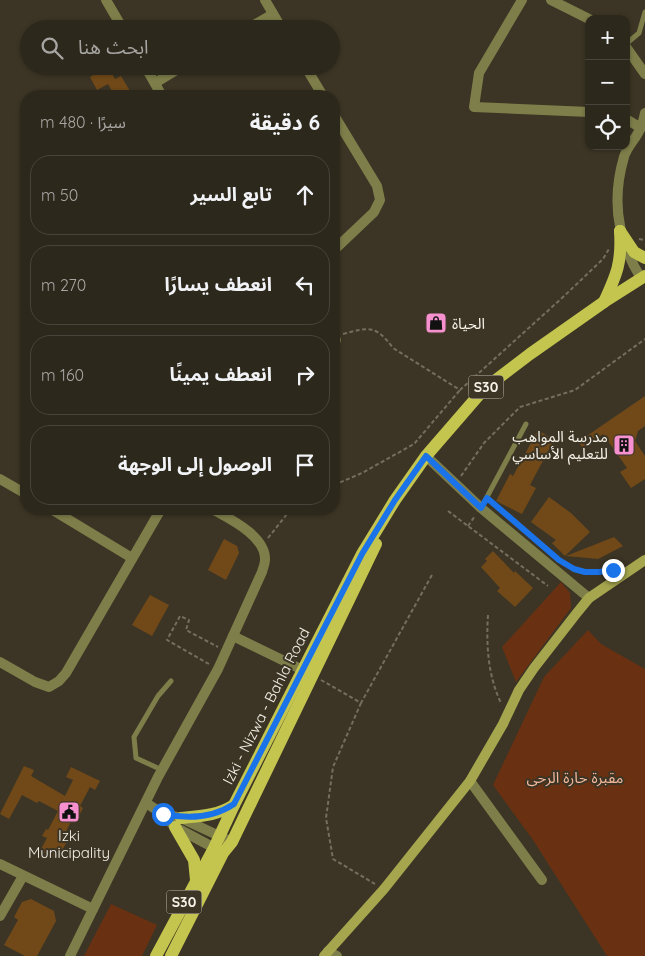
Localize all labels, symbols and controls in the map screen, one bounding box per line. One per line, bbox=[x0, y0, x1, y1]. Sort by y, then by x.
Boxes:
map controls bbox=[585, 15, 630, 150]
button: + bbox=[585, 15, 630, 60]
search box bbox=[20, 20, 340, 75]
icon: search bbox=[38, 34, 66, 62]
text: ابحث هنا bbox=[78, 35, 149, 59]
button: − bbox=[585, 60, 630, 105]
button: locate bbox=[585, 105, 630, 150]
text: 6 دقيقة bbox=[250, 109, 320, 135]
text: سيرًا · 480 m bbox=[40, 112, 126, 132]
icon: ahead bbox=[291, 181, 319, 209]
text: تابع السير bbox=[190, 182, 272, 206]
text: 50 m bbox=[41, 185, 78, 205]
icon: left bbox=[291, 271, 319, 299]
text: انعطف يسارًا bbox=[165, 272, 272, 296]
text: 270 m bbox=[41, 275, 86, 295]
shop icon: الحياة bbox=[424, 311, 448, 335]
place label: الحياة bbox=[452, 314, 485, 333]
icon: right bbox=[291, 361, 319, 389]
text: انعطف يمينًا bbox=[170, 362, 272, 386]
text: 160 m bbox=[41, 365, 84, 385]
road number: S30 bbox=[468, 376, 504, 398]
place label: مدرسة المواهب للتعليم الأساسي bbox=[512, 427, 608, 465]
building icon: مدرسة المواهب للتعليم الأساسي bbox=[612, 433, 636, 457]
icon: arrive bbox=[291, 451, 319, 479]
text: الوصول إلى الوجهة bbox=[118, 452, 272, 476]
route end bbox=[602, 559, 625, 582]
street label: Izki - Nizwa - Bahla Road bbox=[218, 625, 314, 787]
park label: مقبرة حارة الرحى bbox=[527, 768, 623, 787]
public building icon: Izki Municipality bbox=[57, 800, 81, 824]
route start bbox=[152, 803, 175, 826]
place label: Izki Municipality bbox=[28, 826, 110, 862]
road number: S30 bbox=[166, 890, 202, 914]

